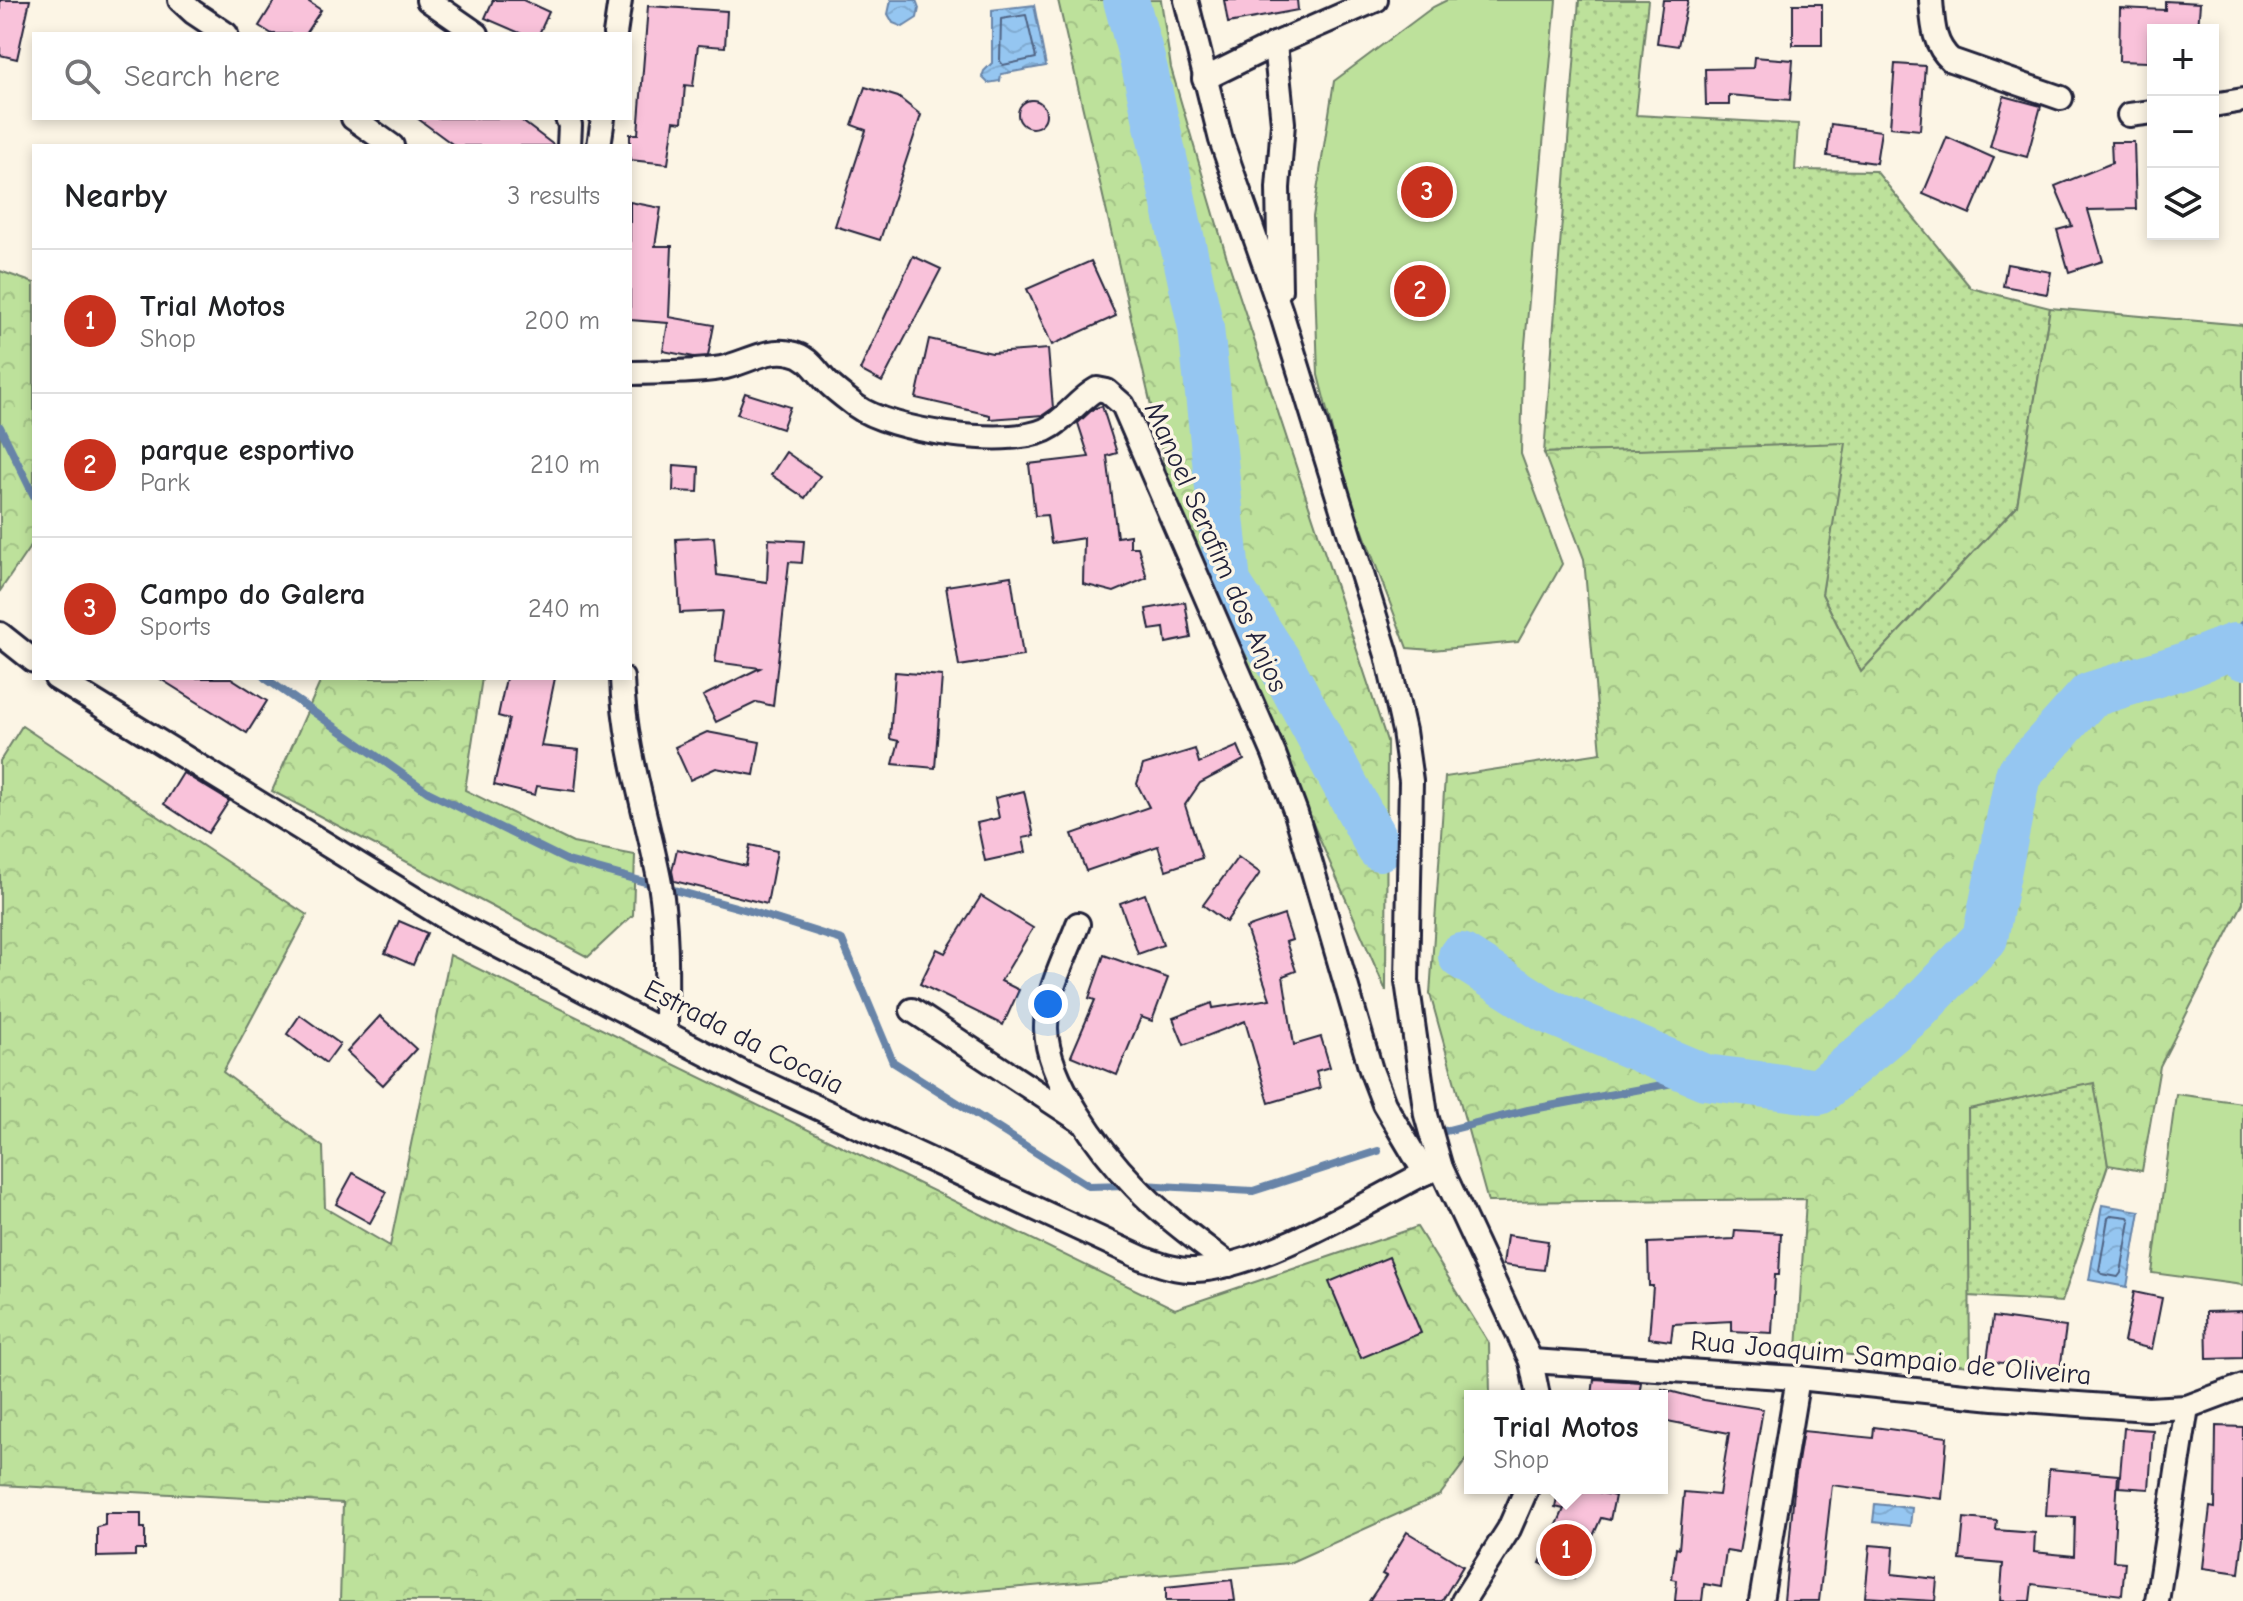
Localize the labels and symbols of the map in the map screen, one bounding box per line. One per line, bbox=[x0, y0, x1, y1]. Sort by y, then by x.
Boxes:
pin: 3 bbox=[1401, 162, 1453, 222]
pin: 2 bbox=[1394, 261, 1446, 321]
street label: Manoel Serafim dos Anjos bbox=[1138, 397, 1294, 697]
street label: Estrada da Cocaia bbox=[639, 973, 849, 1101]
your location bbox=[1028, 984, 1068, 1024]
street label: Rua Joaquim Sampaio de Oliveira bbox=[1689, 1325, 2093, 1391]
pin: 1 bbox=[1540, 1520, 1592, 1580]

